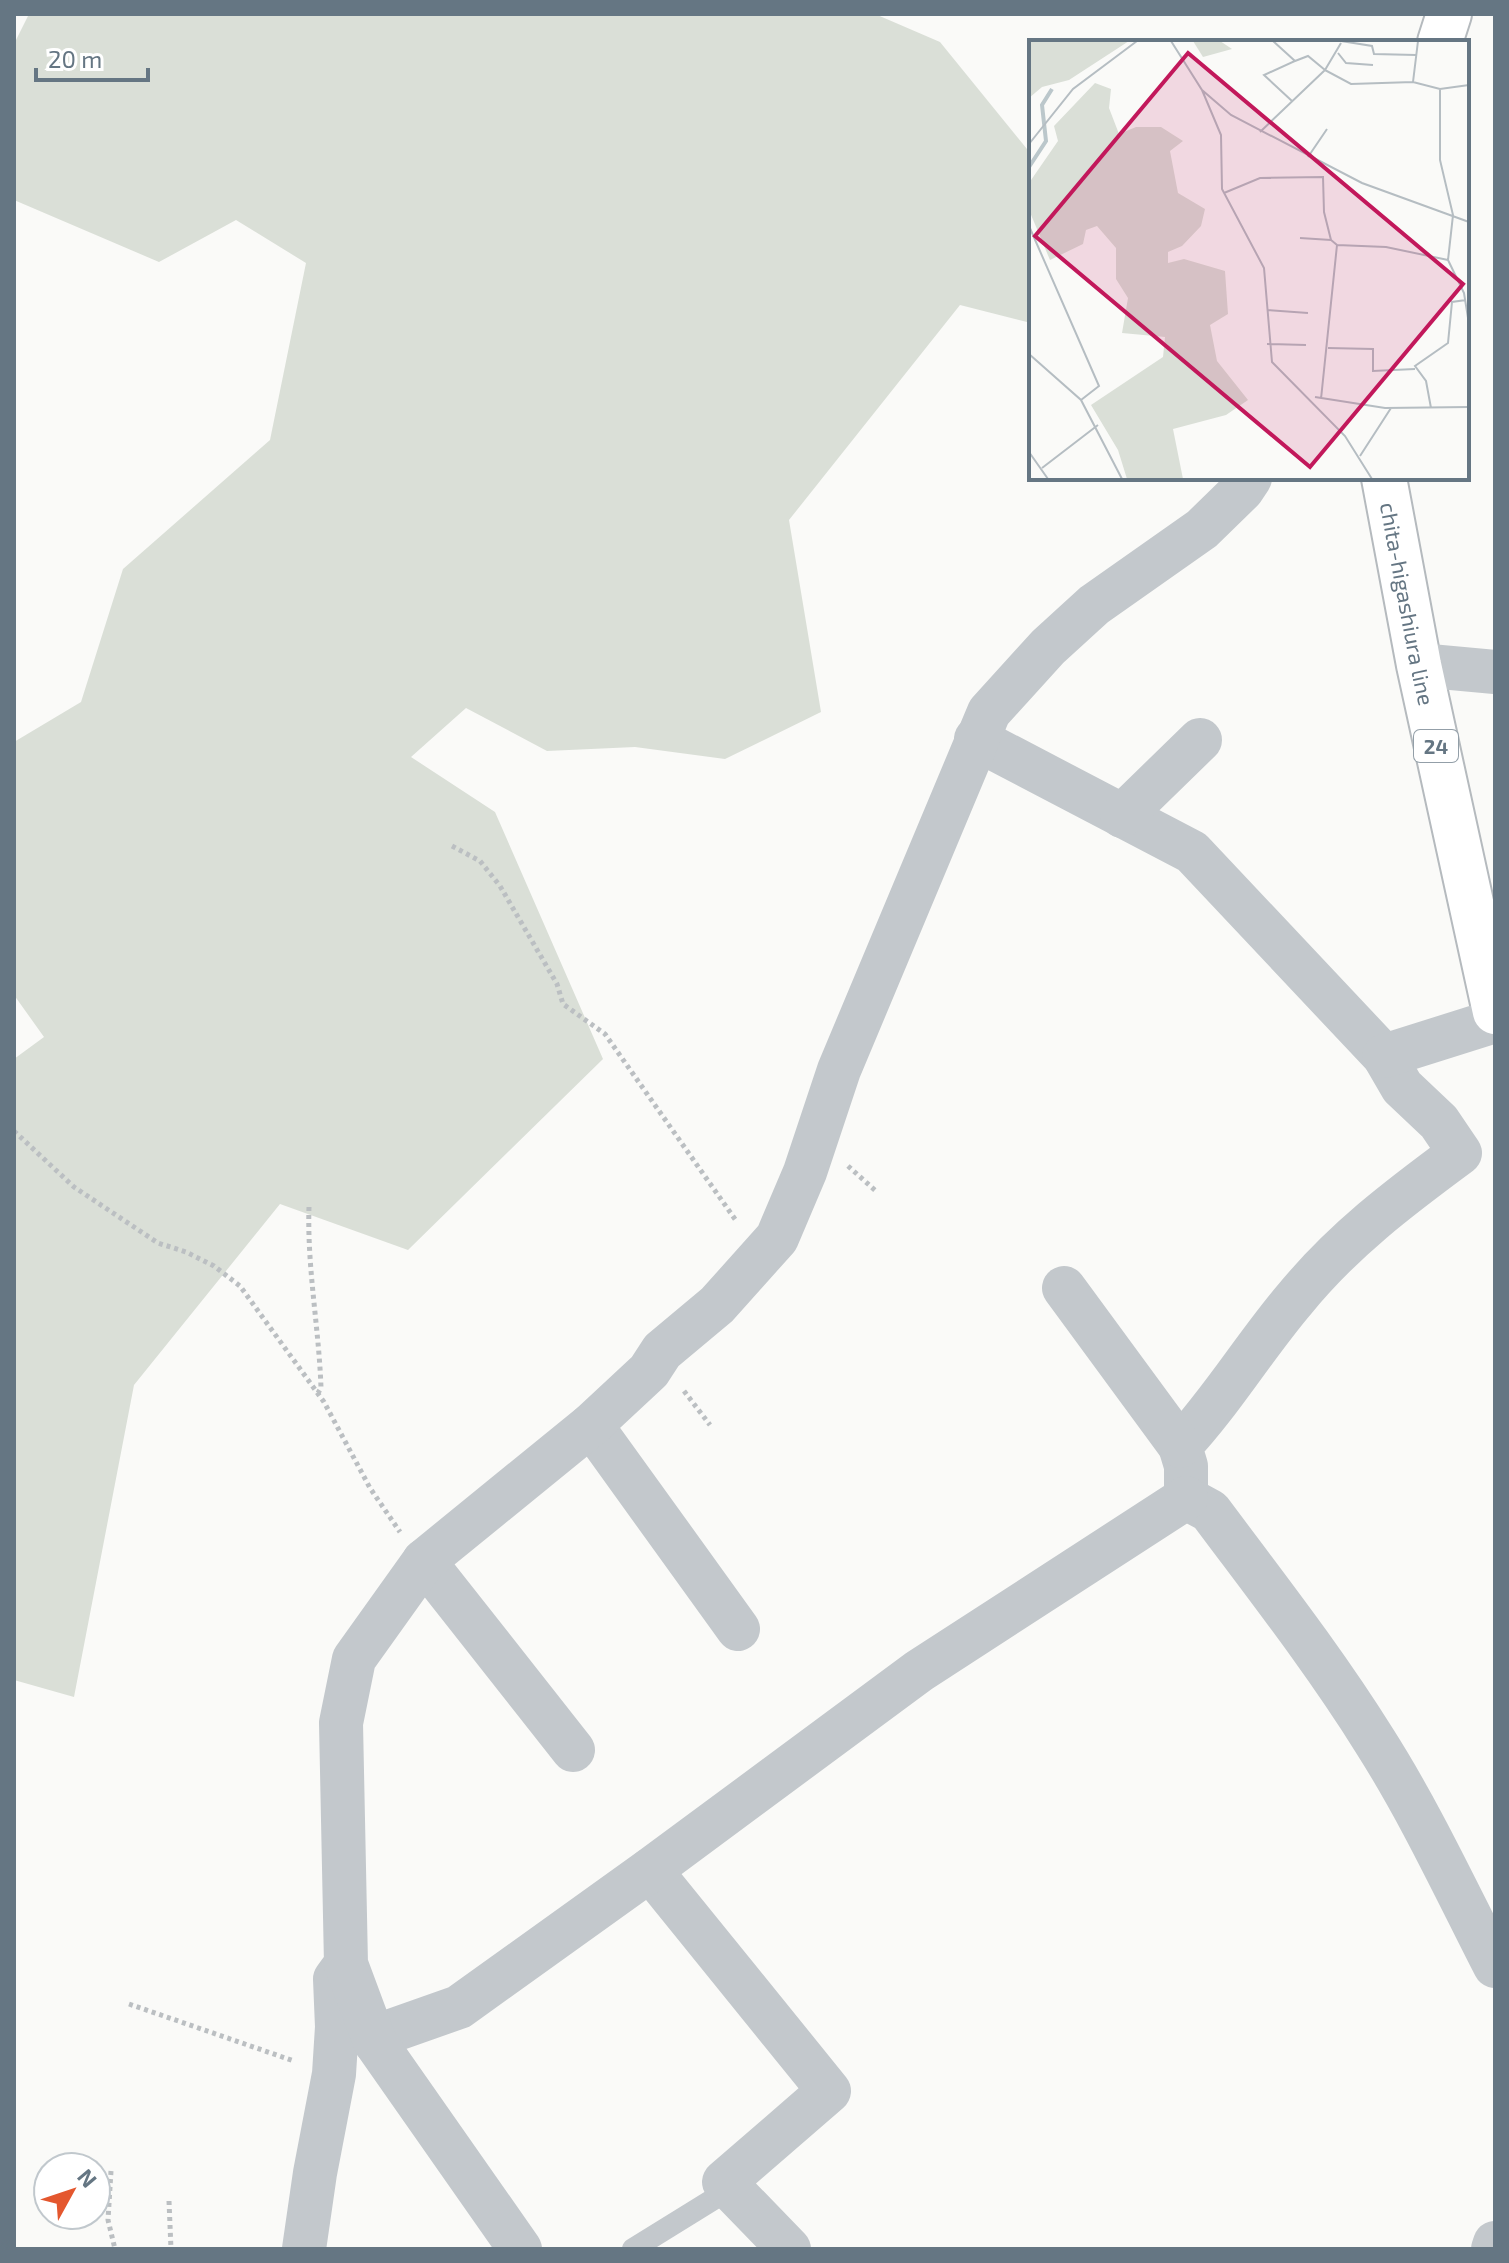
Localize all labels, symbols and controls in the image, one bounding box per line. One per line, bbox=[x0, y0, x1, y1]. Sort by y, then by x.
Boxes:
scale bar bbox=[36, 32, 148, 82]
inset map bbox=[1029, 40, 1469, 480]
text: 20 m bbox=[48, 44, 102, 73]
street label: chita-higashiura line bbox=[1376, 500, 1440, 708]
road number: 24 bbox=[1414, 730, 1458, 762]
north arrow bbox=[32, 2151, 112, 2231]
text: N bbox=[73, 2163, 103, 2192]

